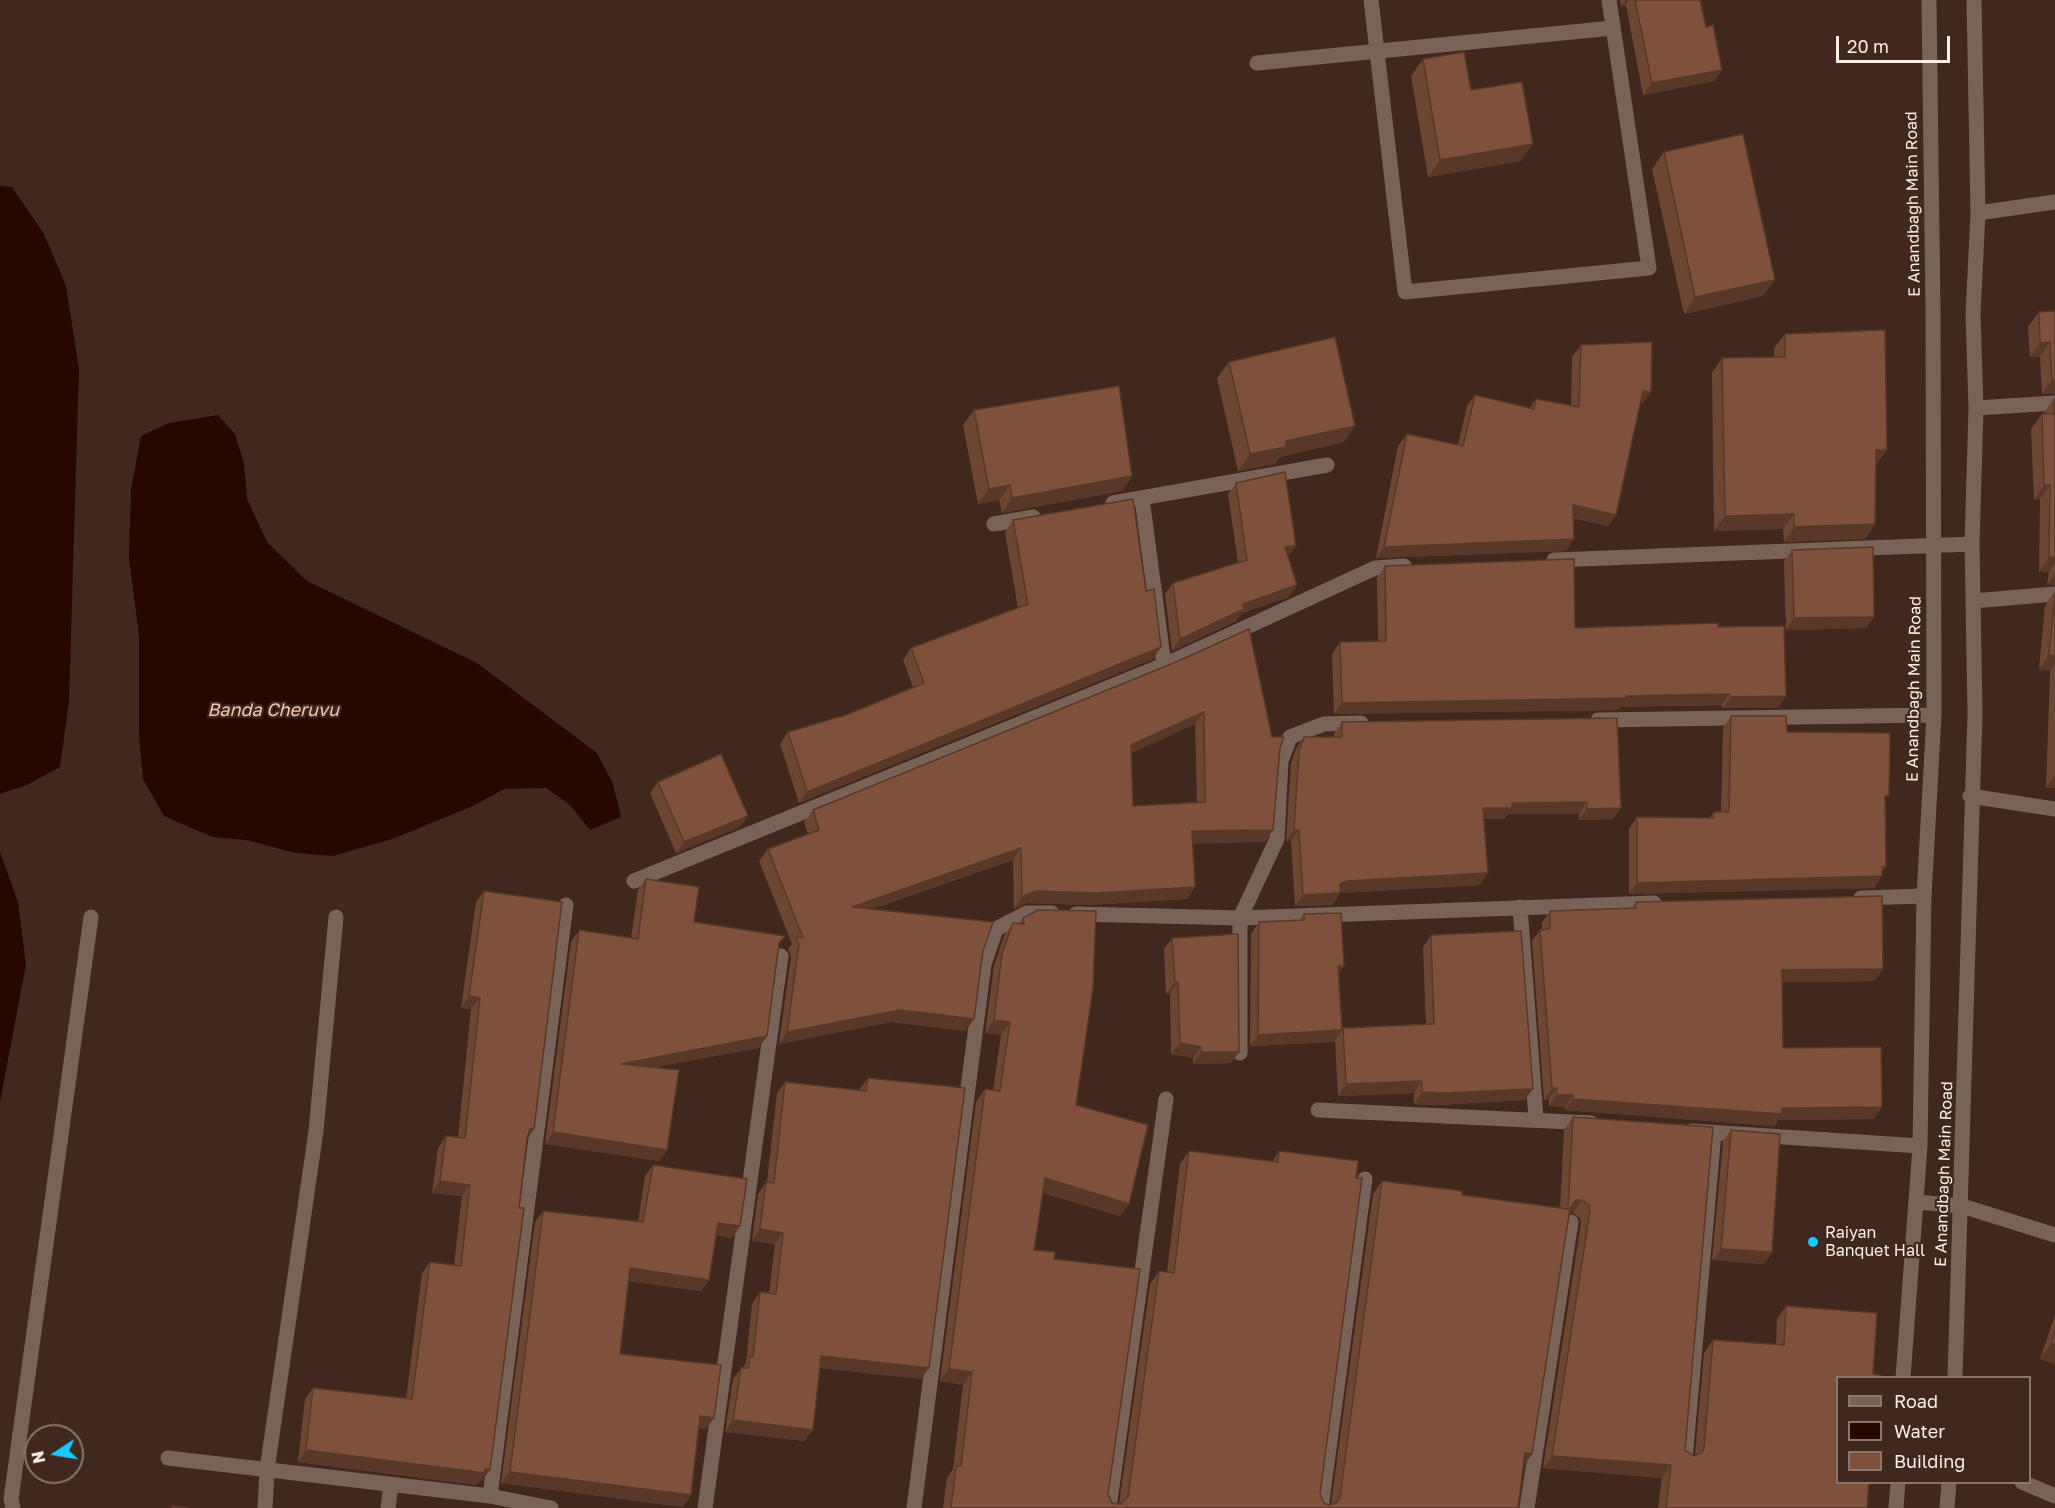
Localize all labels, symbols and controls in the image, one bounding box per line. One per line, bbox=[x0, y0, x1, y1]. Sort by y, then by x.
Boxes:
scale bar bbox=[1839, 24, 1953, 62]
text: 20 m bbox=[1847, 35, 1889, 57]
street label: E Anandbagh Main Road bbox=[1902, 111, 1924, 297]
street label: E Anandbagh Main Road bbox=[1903, 596, 1925, 782]
water label: Banda Cheruvu bbox=[207, 699, 339, 721]
street label: E Anandbagh Main Road bbox=[1931, 1081, 1957, 1267]
place label: Raiyan Banquet Hall bbox=[1825, 1223, 1925, 1261]
marker: Raiyan Banquet Hall bbox=[1806, 1235, 1820, 1249]
legend bbox=[1836, 1376, 2031, 1484]
text: Road bbox=[1894, 1390, 1938, 1412]
text: Water bbox=[1894, 1420, 1945, 1442]
north arrow bbox=[24, 1424, 84, 1484]
text: N bbox=[27, 1449, 49, 1465]
text: Building bbox=[1894, 1450, 1965, 1472]

